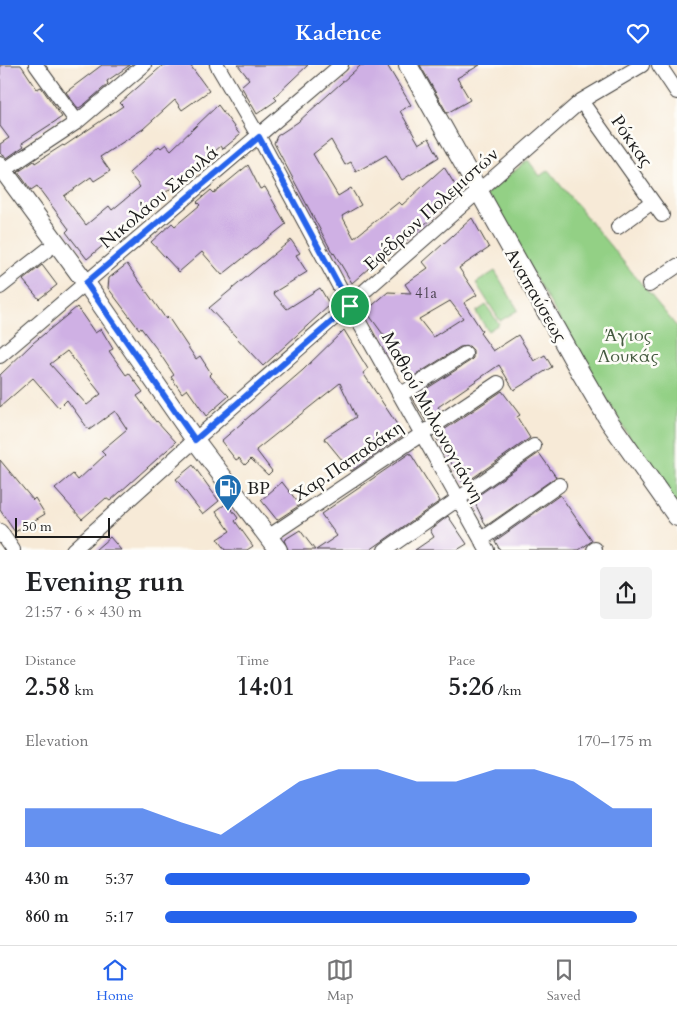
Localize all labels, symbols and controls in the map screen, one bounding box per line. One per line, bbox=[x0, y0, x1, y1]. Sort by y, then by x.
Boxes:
text: Kadence bbox=[295, 18, 382, 48]
icon: back bbox=[25, 19, 53, 47]
icon: heart bbox=[624, 19, 652, 47]
street label: Ρόκκας bbox=[605, 110, 659, 173]
street label: Νικολάου Σκουλά bbox=[94, 140, 224, 255]
street label: Εφέδρων Πολεμιστών bbox=[359, 142, 504, 277]
street label: Αναπαύσεως bbox=[498, 243, 573, 347]
house number: 41a bbox=[415, 283, 437, 303]
pin bbox=[329, 285, 371, 327]
icon: arrive bbox=[336, 292, 364, 320]
park label: Άγιος Λουκάς bbox=[597, 323, 659, 369]
street label: Μαθιού Μυλωνογιάννη bbox=[375, 327, 490, 507]
street label: Χαρ.Παπαδάκη bbox=[288, 415, 408, 508]
fuel station icon: BP bbox=[213, 473, 243, 512]
place label: BP bbox=[247, 476, 270, 501]
scale bar bbox=[15, 515, 110, 538]
text: 50 m bbox=[22, 517, 52, 536]
text: Evening run bbox=[25, 563, 184, 601]
button: share bbox=[600, 567, 652, 619]
text: 21:57 · 6 × 430 m bbox=[25, 601, 142, 623]
text: Distance bbox=[25, 651, 76, 670]
text: Time bbox=[237, 651, 269, 670]
text: Pace bbox=[448, 651, 475, 670]
text: 2.58 bbox=[25, 670, 71, 704]
text: 14:01 bbox=[237, 670, 295, 704]
text: 5:26 bbox=[448, 670, 494, 704]
text: km bbox=[71, 681, 94, 700]
text: /km bbox=[494, 681, 522, 700]
text: Elevation bbox=[25, 730, 89, 752]
text: 170–175 m bbox=[576, 730, 652, 752]
text: 430 m bbox=[25, 868, 69, 890]
text: 5:37 bbox=[105, 868, 134, 890]
text: 860 m bbox=[25, 906, 69, 928]
text: 5:17 bbox=[105, 906, 134, 928]
tab: Home bbox=[96, 956, 134, 1005]
tab: Map bbox=[326, 956, 354, 1005]
tab: Saved bbox=[547, 956, 581, 1005]

